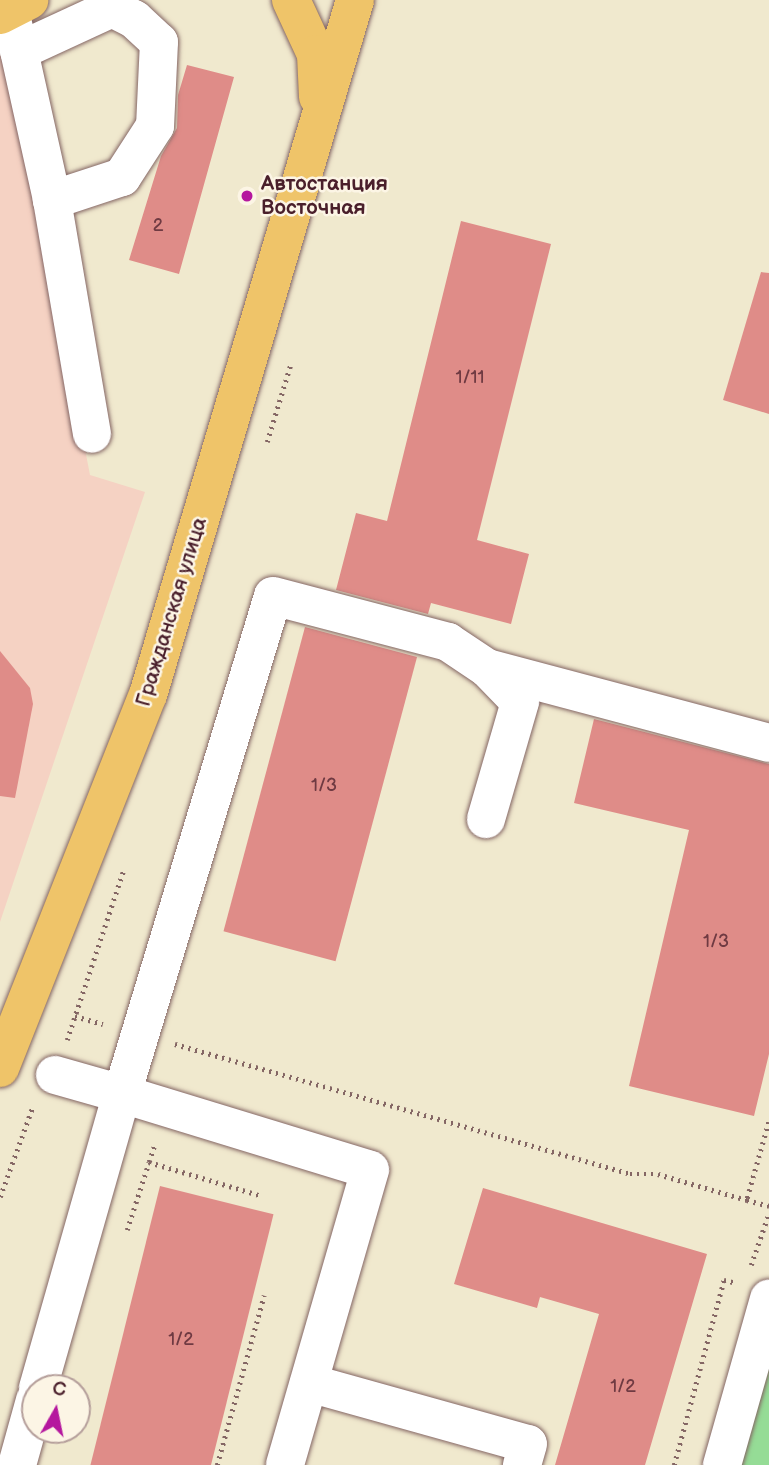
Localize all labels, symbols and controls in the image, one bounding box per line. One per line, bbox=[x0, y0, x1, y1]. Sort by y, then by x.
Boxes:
place label: Автостанция Восточная bbox=[261, 171, 388, 221]
marker: Автостанция Восточная bbox=[239, 188, 255, 204]
house number: 2 bbox=[153, 215, 163, 237]
house number: 1/11 bbox=[455, 367, 485, 389]
street label: Гражданская улица bbox=[131, 514, 213, 710]
house number: 1/3 bbox=[311, 775, 337, 797]
house number: 1/3 bbox=[703, 931, 729, 953]
house number: 1/2 bbox=[168, 1329, 194, 1351]
north arrow bbox=[21, 1374, 91, 1444]
house number: 1/2 bbox=[610, 1376, 636, 1398]
text: С bbox=[51, 1377, 67, 1402]

